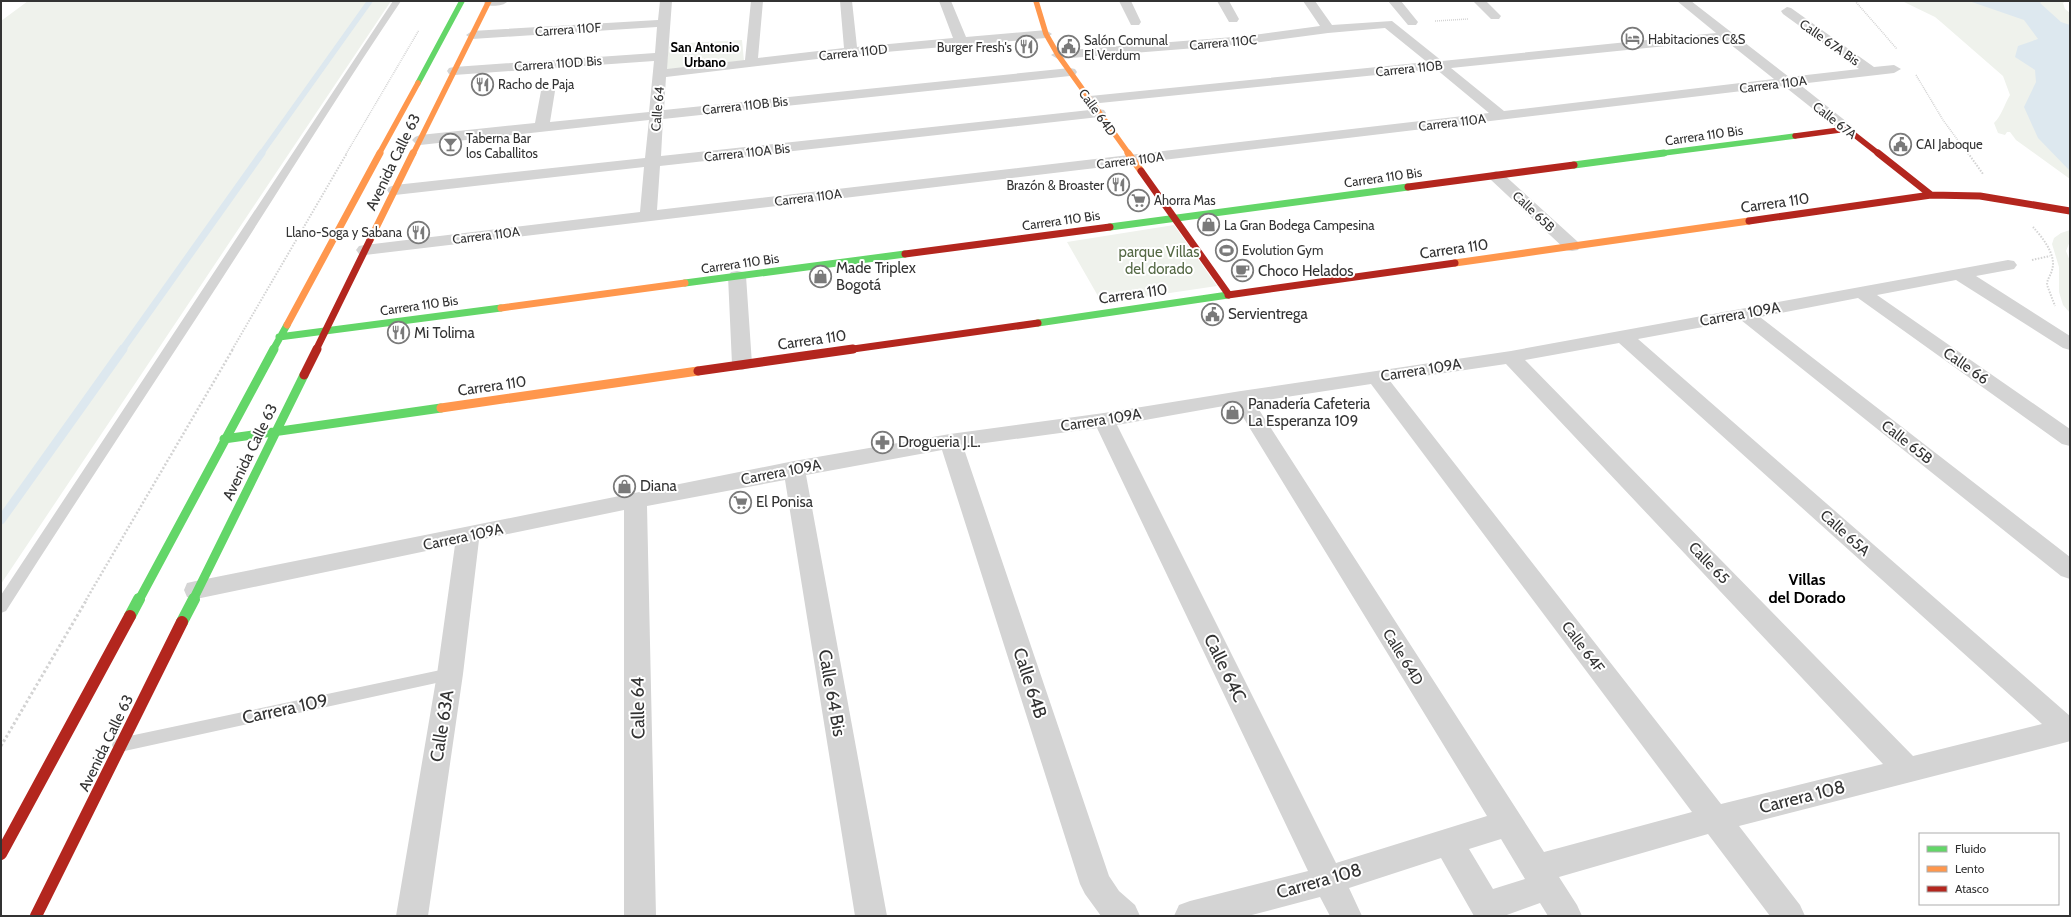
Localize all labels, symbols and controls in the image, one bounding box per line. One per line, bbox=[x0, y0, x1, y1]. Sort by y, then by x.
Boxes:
street label: Calle 67A Bis bbox=[1797, 15, 1864, 69]
street label: Carrera 110F bbox=[534, 19, 602, 39]
hotel icon: Habitaciones C&S bbox=[1620, 26, 1646, 52]
street label: Carrera 110C bbox=[1189, 31, 1257, 53]
place label: Habitaciones C&S bbox=[1648, 31, 1746, 47]
place label: Salón Comunal El Verdum bbox=[1084, 32, 1168, 63]
restaurant icon: Burger Fresh's bbox=[1014, 34, 1040, 60]
public building icon: Salón Comunal El Verdum bbox=[1055, 34, 1081, 60]
district label: San Antonio Urbano bbox=[671, 39, 740, 70]
place label: Burger Fresh's bbox=[937, 39, 1013, 55]
street label: Carrera 110D bbox=[818, 40, 888, 64]
street label: Carrera 110D Bis bbox=[514, 52, 603, 74]
street label: Carrera 110B bbox=[1375, 56, 1444, 79]
restaurant icon: Racho de Paja bbox=[470, 71, 496, 97]
street label: Carrera 110A bbox=[1738, 72, 1808, 96]
place label: Racho de Paja bbox=[498, 76, 575, 93]
street label: Calle 64D bbox=[1076, 85, 1120, 139]
street label: Calle 64 bbox=[647, 86, 667, 132]
street label: Carrera 110B Bis bbox=[701, 92, 789, 117]
street label: Calle 67A bbox=[1810, 98, 1860, 142]
street label: Carrera 110A bbox=[1417, 110, 1487, 134]
street label: Avenida Calle 63 bbox=[362, 111, 424, 213]
street label: Carrera 110 Bis bbox=[1664, 122, 1745, 148]
place label: Taberna Bar los Caballitos bbox=[466, 130, 539, 161]
public building icon: CAI Jaboque bbox=[1888, 131, 1914, 157]
bar icon: Taberna Bar los Caballitos bbox=[438, 132, 464, 158]
place label: CAI Jaboque bbox=[1916, 136, 1983, 152]
street label: Carrera 110A Bis bbox=[703, 139, 791, 164]
street label: Carrera 110A bbox=[1095, 148, 1165, 172]
street label: Carrera 110 Bis bbox=[1343, 164, 1424, 190]
restaurant icon: Brazón & Broaster bbox=[1106, 172, 1132, 198]
place label: Brazón & Broaster bbox=[1006, 177, 1105, 193]
street label: Carrera 110A bbox=[773, 185, 843, 209]
supermarket icon: Ahorra Mas bbox=[1126, 187, 1152, 213]
street label: Calle 65B bbox=[1510, 187, 1559, 235]
street label: Carrera 110 bbox=[1740, 189, 1810, 217]
place label: Ahorra Mas bbox=[1154, 192, 1216, 208]
street label: Carrera 110 Bis bbox=[1021, 207, 1102, 233]
shop icon: La Gran Bodega Campesina bbox=[1195, 212, 1221, 238]
place label: La Gran Bodega Campesina bbox=[1224, 217, 1375, 233]
restaurant icon: Llano-Soga y Sabana bbox=[405, 219, 431, 245]
street label: Carrera 110A bbox=[451, 223, 521, 247]
place label: Llano-Soga y Sabana bbox=[286, 224, 403, 240]
street label: Carrera 110 bbox=[1419, 235, 1489, 263]
sports icon: Evolution Gym bbox=[1214, 237, 1240, 263]
place label: Evolution Gym bbox=[1242, 242, 1323, 258]
park label: parque Villas del dorado bbox=[1119, 243, 1199, 278]
street label: Carrera 110 Bis bbox=[700, 250, 781, 276]
cafe icon: Choco Helados bbox=[1229, 258, 1255, 284]
place label: Made Triplex Bogotá bbox=[836, 259, 916, 294]
place label: Choco Helados bbox=[1258, 262, 1354, 280]
shop icon: Made Triplex Bogotá bbox=[808, 264, 834, 290]
street label: Carrera 110 bbox=[1098, 280, 1168, 308]
street label: Carrera 110 Bis bbox=[379, 292, 460, 318]
street label: Carrera 109A bbox=[1698, 298, 1782, 330]
public building icon: Servientrega bbox=[1199, 301, 1225, 327]
place label: Servientrega bbox=[1228, 305, 1308, 323]
restaurant icon: Mi Tolima bbox=[386, 320, 412, 346]
place label: Mi Tolima bbox=[414, 324, 476, 342]
street label: Carrera 110 bbox=[777, 326, 847, 354]
street label: Calle 66 bbox=[1940, 344, 1992, 388]
street label: Carrera 109A bbox=[1379, 355, 1463, 385]
street label: Carrera 110 bbox=[457, 372, 527, 400]
place label: Panadería Cafeteria La Esperanza 109 bbox=[1248, 395, 1371, 430]
shop icon: Panadería Cafeteria La Esperanza 109 bbox=[1219, 400, 1245, 426]
street label: Avenida Calle 63 bbox=[219, 401, 281, 503]
street label: Carrera 109A bbox=[1059, 405, 1143, 435]
street label: Calle 65B bbox=[1878, 416, 1936, 468]
pharmacy icon: Drogueria J.L. bbox=[870, 429, 896, 455]
place label: Drogueria J.L. bbox=[898, 433, 981, 451]
street label: Carrera 109A bbox=[739, 455, 823, 489]
shop icon: Diana bbox=[612, 473, 638, 499]
place label: Diana bbox=[640, 477, 678, 495]
supermarket icon: El Ponisa bbox=[728, 489, 754, 515]
place label: El Ponisa bbox=[756, 493, 814, 511]
street label: Calle 65A bbox=[1817, 506, 1874, 560]
street label: Carrera 109A bbox=[421, 520, 505, 554]
street label: Calle 65 bbox=[1685, 538, 1733, 588]
district label: Villas del Dorado bbox=[1768, 570, 1846, 607]
street label: Calle 64F bbox=[1558, 618, 1608, 676]
street label: Calle 64D bbox=[1379, 626, 1427, 688]
street label: Calle 64C bbox=[1199, 630, 1251, 706]
street label: Calle 64B bbox=[1008, 645, 1052, 721]
street label: Calle 64 Bis bbox=[814, 648, 850, 738]
street label: Calle 64 bbox=[626, 677, 650, 739]
street label: Calle 63A bbox=[425, 688, 459, 764]
street label: Carrera 109 bbox=[240, 689, 330, 729]
street label: Avenida Calle 63 bbox=[75, 692, 137, 794]
street label: Carrera 108 bbox=[1757, 776, 1847, 818]
legend bbox=[1919, 833, 2059, 905]
text: Fluido bbox=[1955, 841, 1987, 856]
street label: Carrera 108 bbox=[1274, 858, 1364, 904]
text: Lento bbox=[1955, 861, 1985, 876]
text: Atasco bbox=[1955, 881, 1989, 896]

